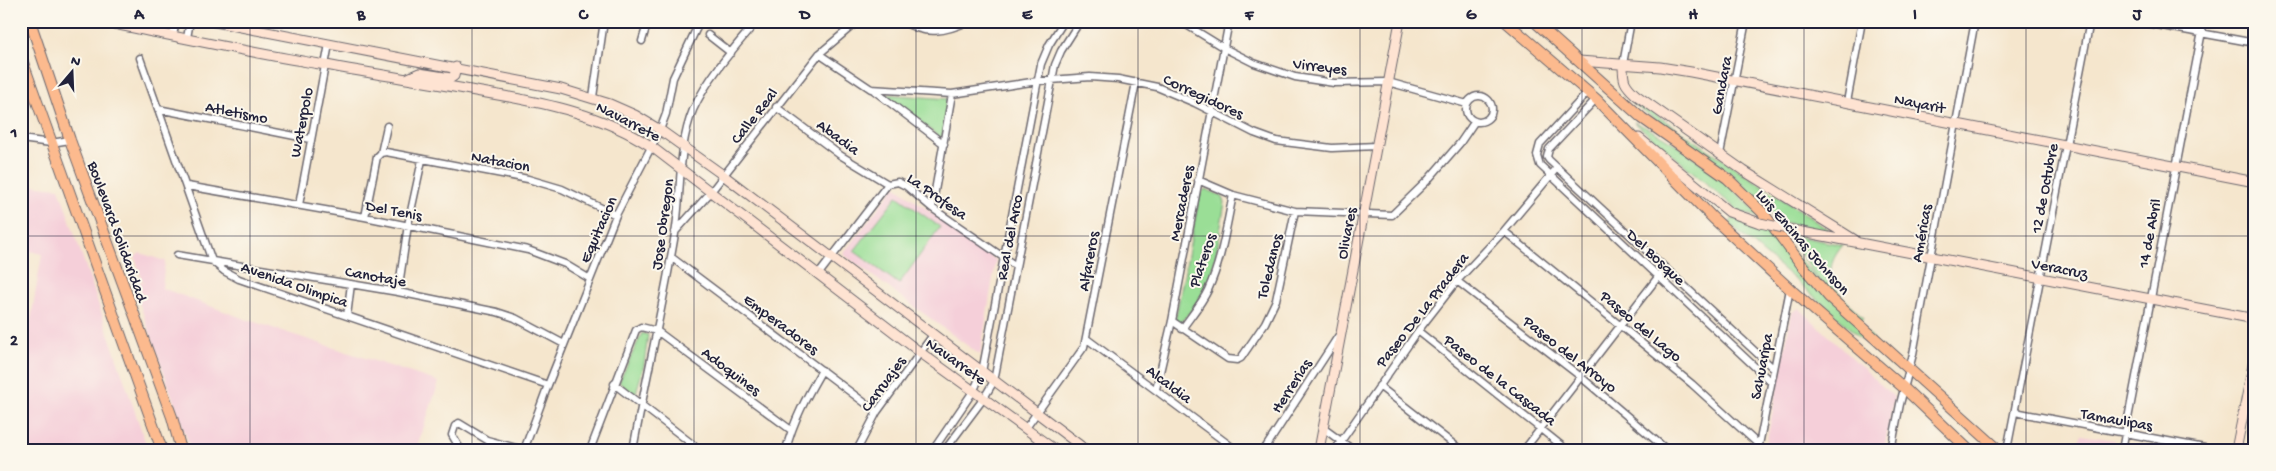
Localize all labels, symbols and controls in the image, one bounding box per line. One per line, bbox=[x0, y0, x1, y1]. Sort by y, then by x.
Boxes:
text: A bbox=[133, 7, 145, 26]
text: B bbox=[356, 7, 366, 26]
text: C bbox=[578, 7, 589, 26]
text: D bbox=[798, 7, 811, 26]
text: E bbox=[1022, 7, 1033, 26]
text: F bbox=[1244, 7, 1255, 26]
text: G bbox=[1466, 7, 1477, 26]
text: H bbox=[1688, 7, 1698, 26]
text: I bbox=[1913, 7, 1917, 26]
text: J bbox=[2132, 7, 2143, 26]
north arrow bbox=[48, 48, 98, 98]
text: N bbox=[68, 53, 83, 72]
street label: Gandara bbox=[1708, 54, 1739, 117]
street label: Virreyes bbox=[1291, 56, 1349, 81]
street label: Corregidores bbox=[1159, 71, 1247, 126]
street label: Calle Real bbox=[728, 85, 783, 149]
street label: Waterpolo bbox=[287, 86, 320, 159]
street label: Nayarit bbox=[1892, 91, 1948, 120]
street label: Atletismo bbox=[203, 99, 269, 130]
street label: Navarrete bbox=[592, 99, 663, 148]
street label: Abadia bbox=[812, 117, 863, 161]
text: 1 bbox=[10, 125, 17, 144]
street label: 12 de Octubre bbox=[2028, 141, 2065, 236]
street label: Natacion bbox=[469, 148, 532, 179]
street label: Boulevard Solidaridad bbox=[81, 158, 151, 307]
street label: Mercaderes bbox=[1167, 163, 1200, 243]
street label: La Profesa bbox=[902, 170, 971, 226]
street label: Jose Obregon bbox=[649, 177, 680, 271]
street label: Luis Encinas Johnson bbox=[1750, 187, 1853, 300]
street label: Real del Arco bbox=[994, 193, 1029, 282]
street label: Equitacion bbox=[577, 194, 623, 267]
street label: Del Tenis bbox=[362, 197, 424, 227]
street label: 14 de Abril bbox=[2135, 198, 2167, 271]
street label: Américas bbox=[1909, 202, 1938, 264]
street label: Olivares bbox=[1334, 205, 1363, 261]
street label: Del Bosque bbox=[1620, 226, 1689, 291]
street label: Alfareros bbox=[1076, 229, 1105, 293]
street label: Plateros bbox=[1186, 231, 1223, 292]
street label: Toledanos bbox=[1254, 231, 1289, 302]
street label: Paseo De La Pradera bbox=[1372, 249, 1475, 373]
street label: Veracruz bbox=[2028, 255, 2090, 285]
street label: Avenida Olimpica bbox=[238, 259, 351, 314]
street label: Canotaje bbox=[343, 264, 408, 293]
street label: Paseo del Lago bbox=[1594, 287, 1685, 367]
street label: Emperadores bbox=[738, 291, 822, 361]
street label: Paseo del Arroyo bbox=[1517, 313, 1620, 398]
street label: Paseo de la Cascada bbox=[1438, 331, 1560, 432]
street label: Sahuaripa bbox=[1748, 331, 1779, 401]
text: 2 bbox=[10, 333, 18, 352]
street label: Navarrete bbox=[921, 335, 990, 391]
street label: Adoquines bbox=[696, 344, 764, 402]
street label: Carruajes bbox=[858, 353, 912, 417]
street label: Herrerias bbox=[1268, 355, 1318, 418]
street label: Alcaldia bbox=[1141, 362, 1195, 410]
street label: Tamaulipas bbox=[2078, 406, 2155, 437]

